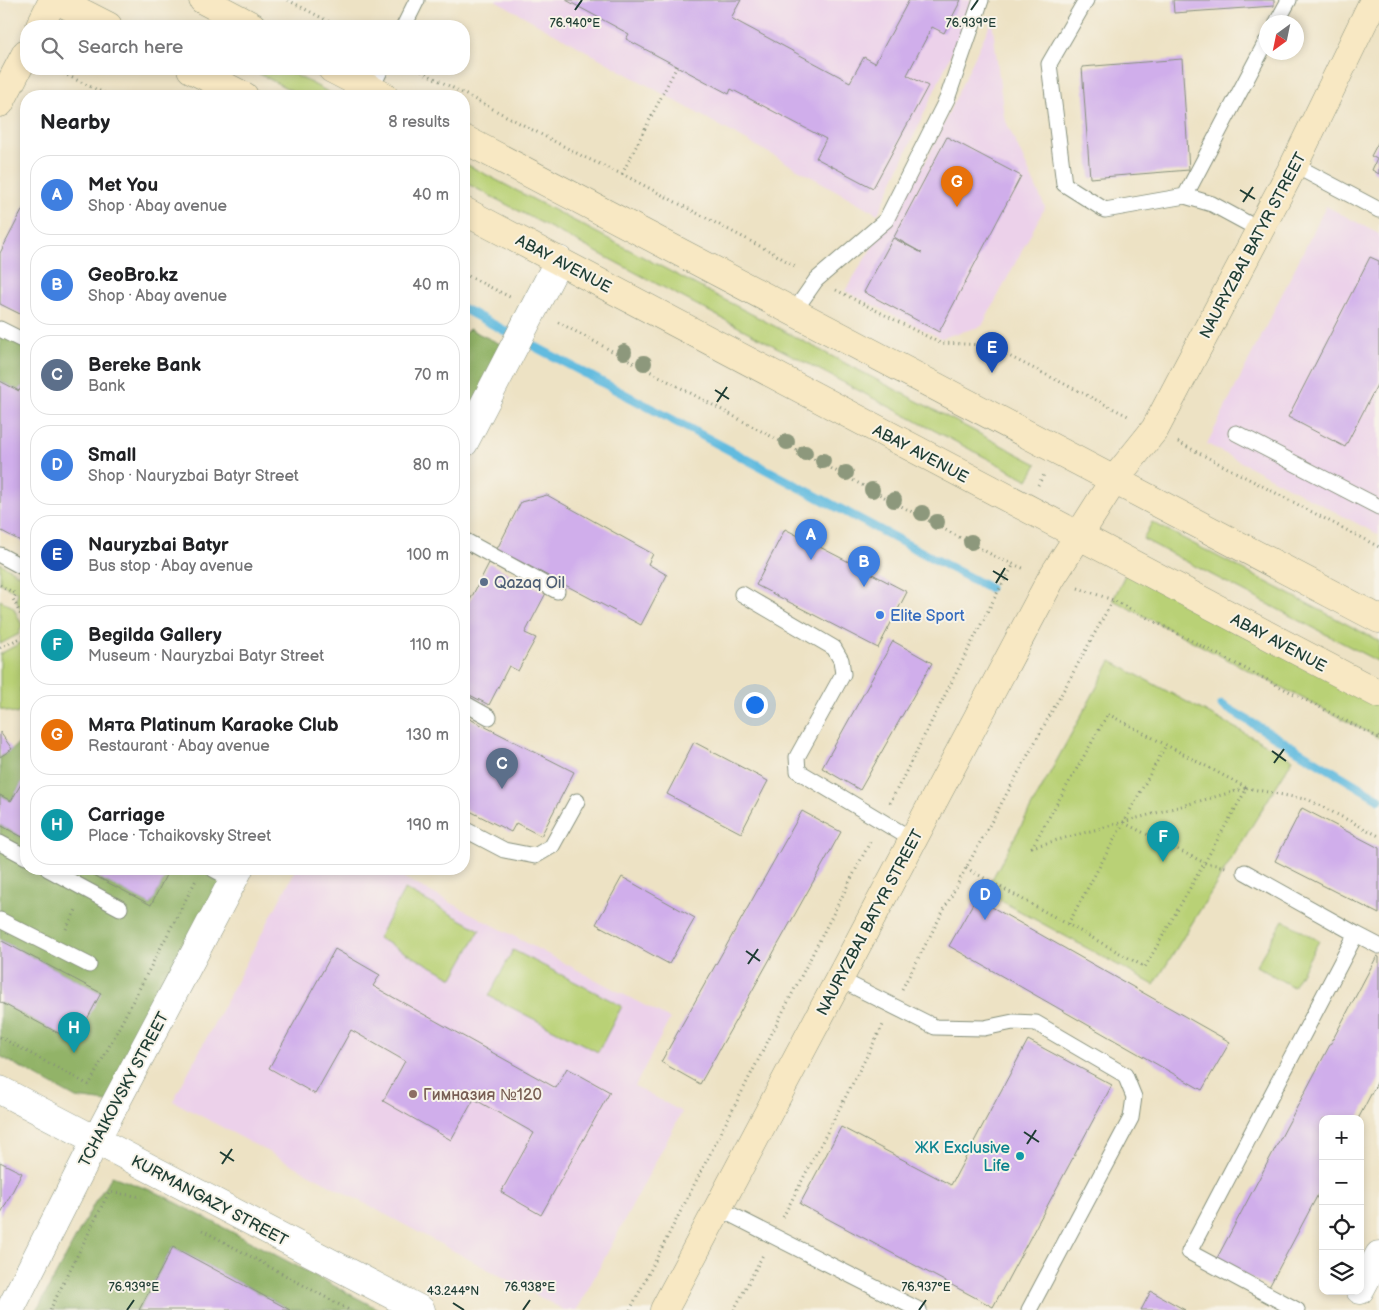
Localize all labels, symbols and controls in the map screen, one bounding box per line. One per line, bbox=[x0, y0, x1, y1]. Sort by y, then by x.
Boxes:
north arrow bbox=[1259, 15, 1304, 60]
text: 76.940°E bbox=[550, 16, 600, 31]
text: 76.939°E bbox=[946, 16, 996, 31]
search box bbox=[20, 20, 470, 75]
icon: search bbox=[38, 34, 66, 62]
text: Search here bbox=[78, 36, 183, 59]
text: Nearby bbox=[40, 110, 110, 135]
text: 8 results bbox=[388, 113, 450, 132]
street label: NAURYZBAI BATYR STREET bbox=[1196, 149, 1311, 342]
pin: G bbox=[941, 166, 973, 207]
text: Met You bbox=[88, 174, 158, 197]
text: A bbox=[52, 186, 62, 205]
text: 40 m bbox=[412, 186, 449, 205]
text: Shop · Abay avenue bbox=[88, 197, 227, 216]
street label: ABAY AVENUE bbox=[512, 231, 614, 298]
text: GeoBro.kz bbox=[88, 264, 178, 287]
text: B bbox=[51, 276, 63, 295]
text: 40 m bbox=[412, 276, 449, 295]
text: Shop · Abay avenue bbox=[88, 287, 227, 306]
pin: E bbox=[976, 332, 1008, 373]
text: Bereke Bank bbox=[88, 354, 201, 377]
text: C bbox=[51, 366, 63, 385]
text: 70 m bbox=[414, 366, 449, 385]
text: Bank bbox=[88, 377, 125, 396]
street label: ABAY AVENUE bbox=[869, 421, 971, 488]
text: Small bbox=[88, 444, 136, 467]
text: D bbox=[51, 456, 63, 475]
text: 80 m bbox=[413, 456, 449, 475]
text: Shop · Nauryzbai Batyr Street bbox=[88, 467, 299, 486]
pin: A bbox=[795, 519, 827, 560]
text: Nauryzbai Batyr bbox=[88, 534, 229, 557]
text: E bbox=[52, 546, 62, 565]
text: 100 m bbox=[406, 546, 449, 565]
pin: B bbox=[848, 546, 880, 587]
text: Bus stop · Abay avenue bbox=[88, 557, 253, 576]
place label: Qazaq Oil bbox=[494, 574, 565, 593]
marker: Qazaq Oil bbox=[478, 576, 490, 588]
place label: Elite Sport bbox=[890, 607, 965, 626]
marker: Elite Sport bbox=[874, 609, 886, 621]
street label: ABAY AVENUE bbox=[1227, 610, 1329, 677]
text: Begilda Gallery bbox=[88, 624, 222, 647]
text: F bbox=[52, 636, 62, 655]
text: 110 m bbox=[410, 636, 449, 655]
text: Museum · Nauryzbai Batyr Street bbox=[88, 647, 324, 666]
your location bbox=[742, 692, 768, 718]
text: Мята Platinum Karaoke Club bbox=[88, 714, 339, 737]
text: G bbox=[51, 726, 63, 745]
text: 130 m bbox=[406, 726, 449, 745]
text: Restaurant · Abay avenue bbox=[88, 737, 270, 756]
pin: C bbox=[486, 748, 518, 789]
text: Carriage bbox=[88, 804, 165, 827]
text: H bbox=[51, 816, 63, 835]
text: 190 m bbox=[407, 816, 449, 835]
pin: F bbox=[1147, 821, 1179, 862]
street label: NAURYZBAI BATYR STREET bbox=[813, 826, 928, 1019]
text: Place · Tchaikovsky Street bbox=[88, 827, 271, 846]
pin: D bbox=[969, 879, 1001, 920]
street label: TCHAIKOVSKY STREET bbox=[74, 1008, 172, 1170]
pin: H bbox=[58, 1012, 90, 1053]
place label: Гимназия №120 bbox=[423, 1086, 542, 1105]
marker: Гимназия №120 bbox=[407, 1088, 419, 1100]
map controls bbox=[1319, 1115, 1364, 1295]
button: + bbox=[1319, 1115, 1364, 1160]
place label: ЖК Exclusive Life bbox=[915, 1139, 1011, 1176]
marker: ЖК Exclusive Life bbox=[1014, 1150, 1026, 1162]
street label: KURMANGAZY STREET bbox=[128, 1152, 291, 1251]
button: − bbox=[1319, 1160, 1364, 1205]
button: locate bbox=[1319, 1205, 1364, 1250]
button: layers bbox=[1319, 1250, 1364, 1295]
text: 76.939°E bbox=[109, 1280, 159, 1295]
text: 76.938°E bbox=[505, 1280, 555, 1295]
text: 76.937°E bbox=[901, 1280, 951, 1295]
text: 43.244°N bbox=[427, 1284, 479, 1299]

